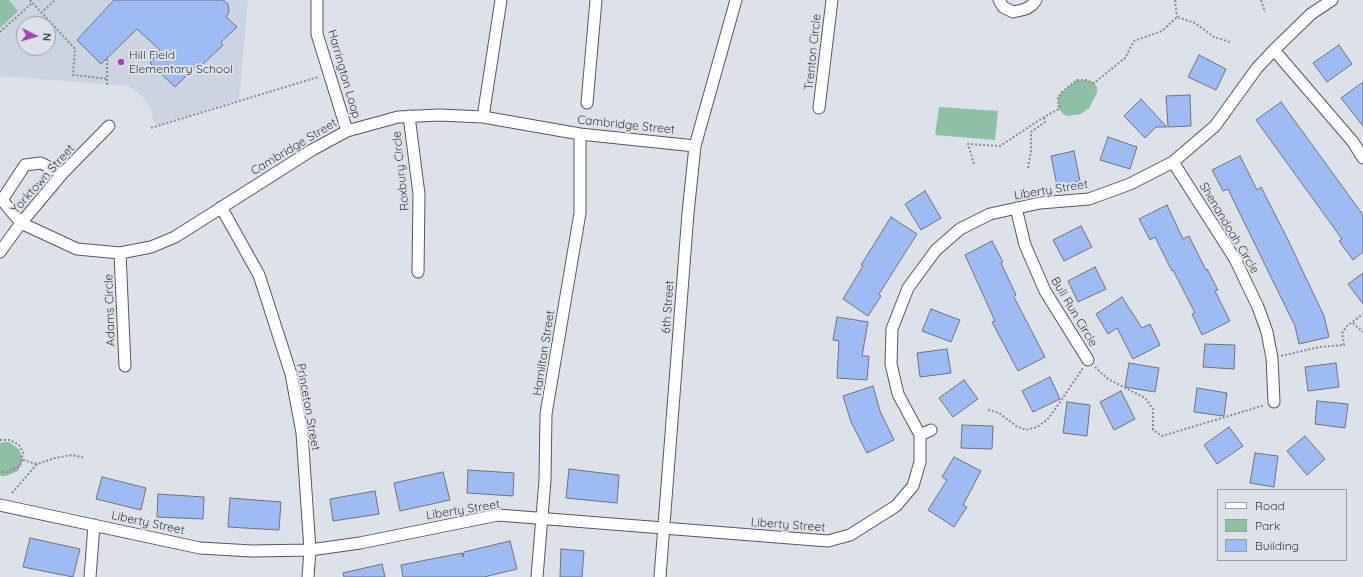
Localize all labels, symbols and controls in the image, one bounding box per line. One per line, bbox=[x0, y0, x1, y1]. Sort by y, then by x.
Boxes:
street label: Trenton Circle bbox=[802, 13, 824, 91]
north arrow bbox=[16, 16, 56, 56]
street label: Harrington Loop bbox=[324, 28, 364, 120]
text: N bbox=[40, 32, 54, 42]
place label: Hill Field Elementary School bbox=[129, 48, 233, 76]
marker: Hill Field Elementary School bbox=[116, 57, 126, 67]
street label: Cambridge Street bbox=[577, 113, 675, 137]
street label: Cambridge Street bbox=[248, 116, 340, 178]
street label: Roxbury Circle bbox=[390, 130, 412, 212]
street label: Yorktown Street bbox=[8, 142, 78, 216]
street label: Liberty Street bbox=[1013, 177, 1089, 203]
street label: Shenandoah Circle bbox=[1196, 180, 1262, 276]
street label: Adams Circle bbox=[102, 273, 118, 347]
street label: Bull Run Circle bbox=[1048, 275, 1100, 349]
street label: 6th Street bbox=[659, 280, 677, 334]
street label: Hamilton Street bbox=[530, 309, 558, 397]
street label: Princeton Street bbox=[293, 362, 323, 452]
legend bbox=[1217, 489, 1347, 561]
street label: Liberty Street bbox=[425, 497, 501, 523]
text: Road bbox=[1255, 498, 1285, 513]
street label: Liberty Street bbox=[110, 508, 186, 538]
street label: Liberty Street bbox=[750, 515, 826, 535]
text: Park bbox=[1255, 518, 1280, 533]
text: Building bbox=[1255, 538, 1299, 553]

